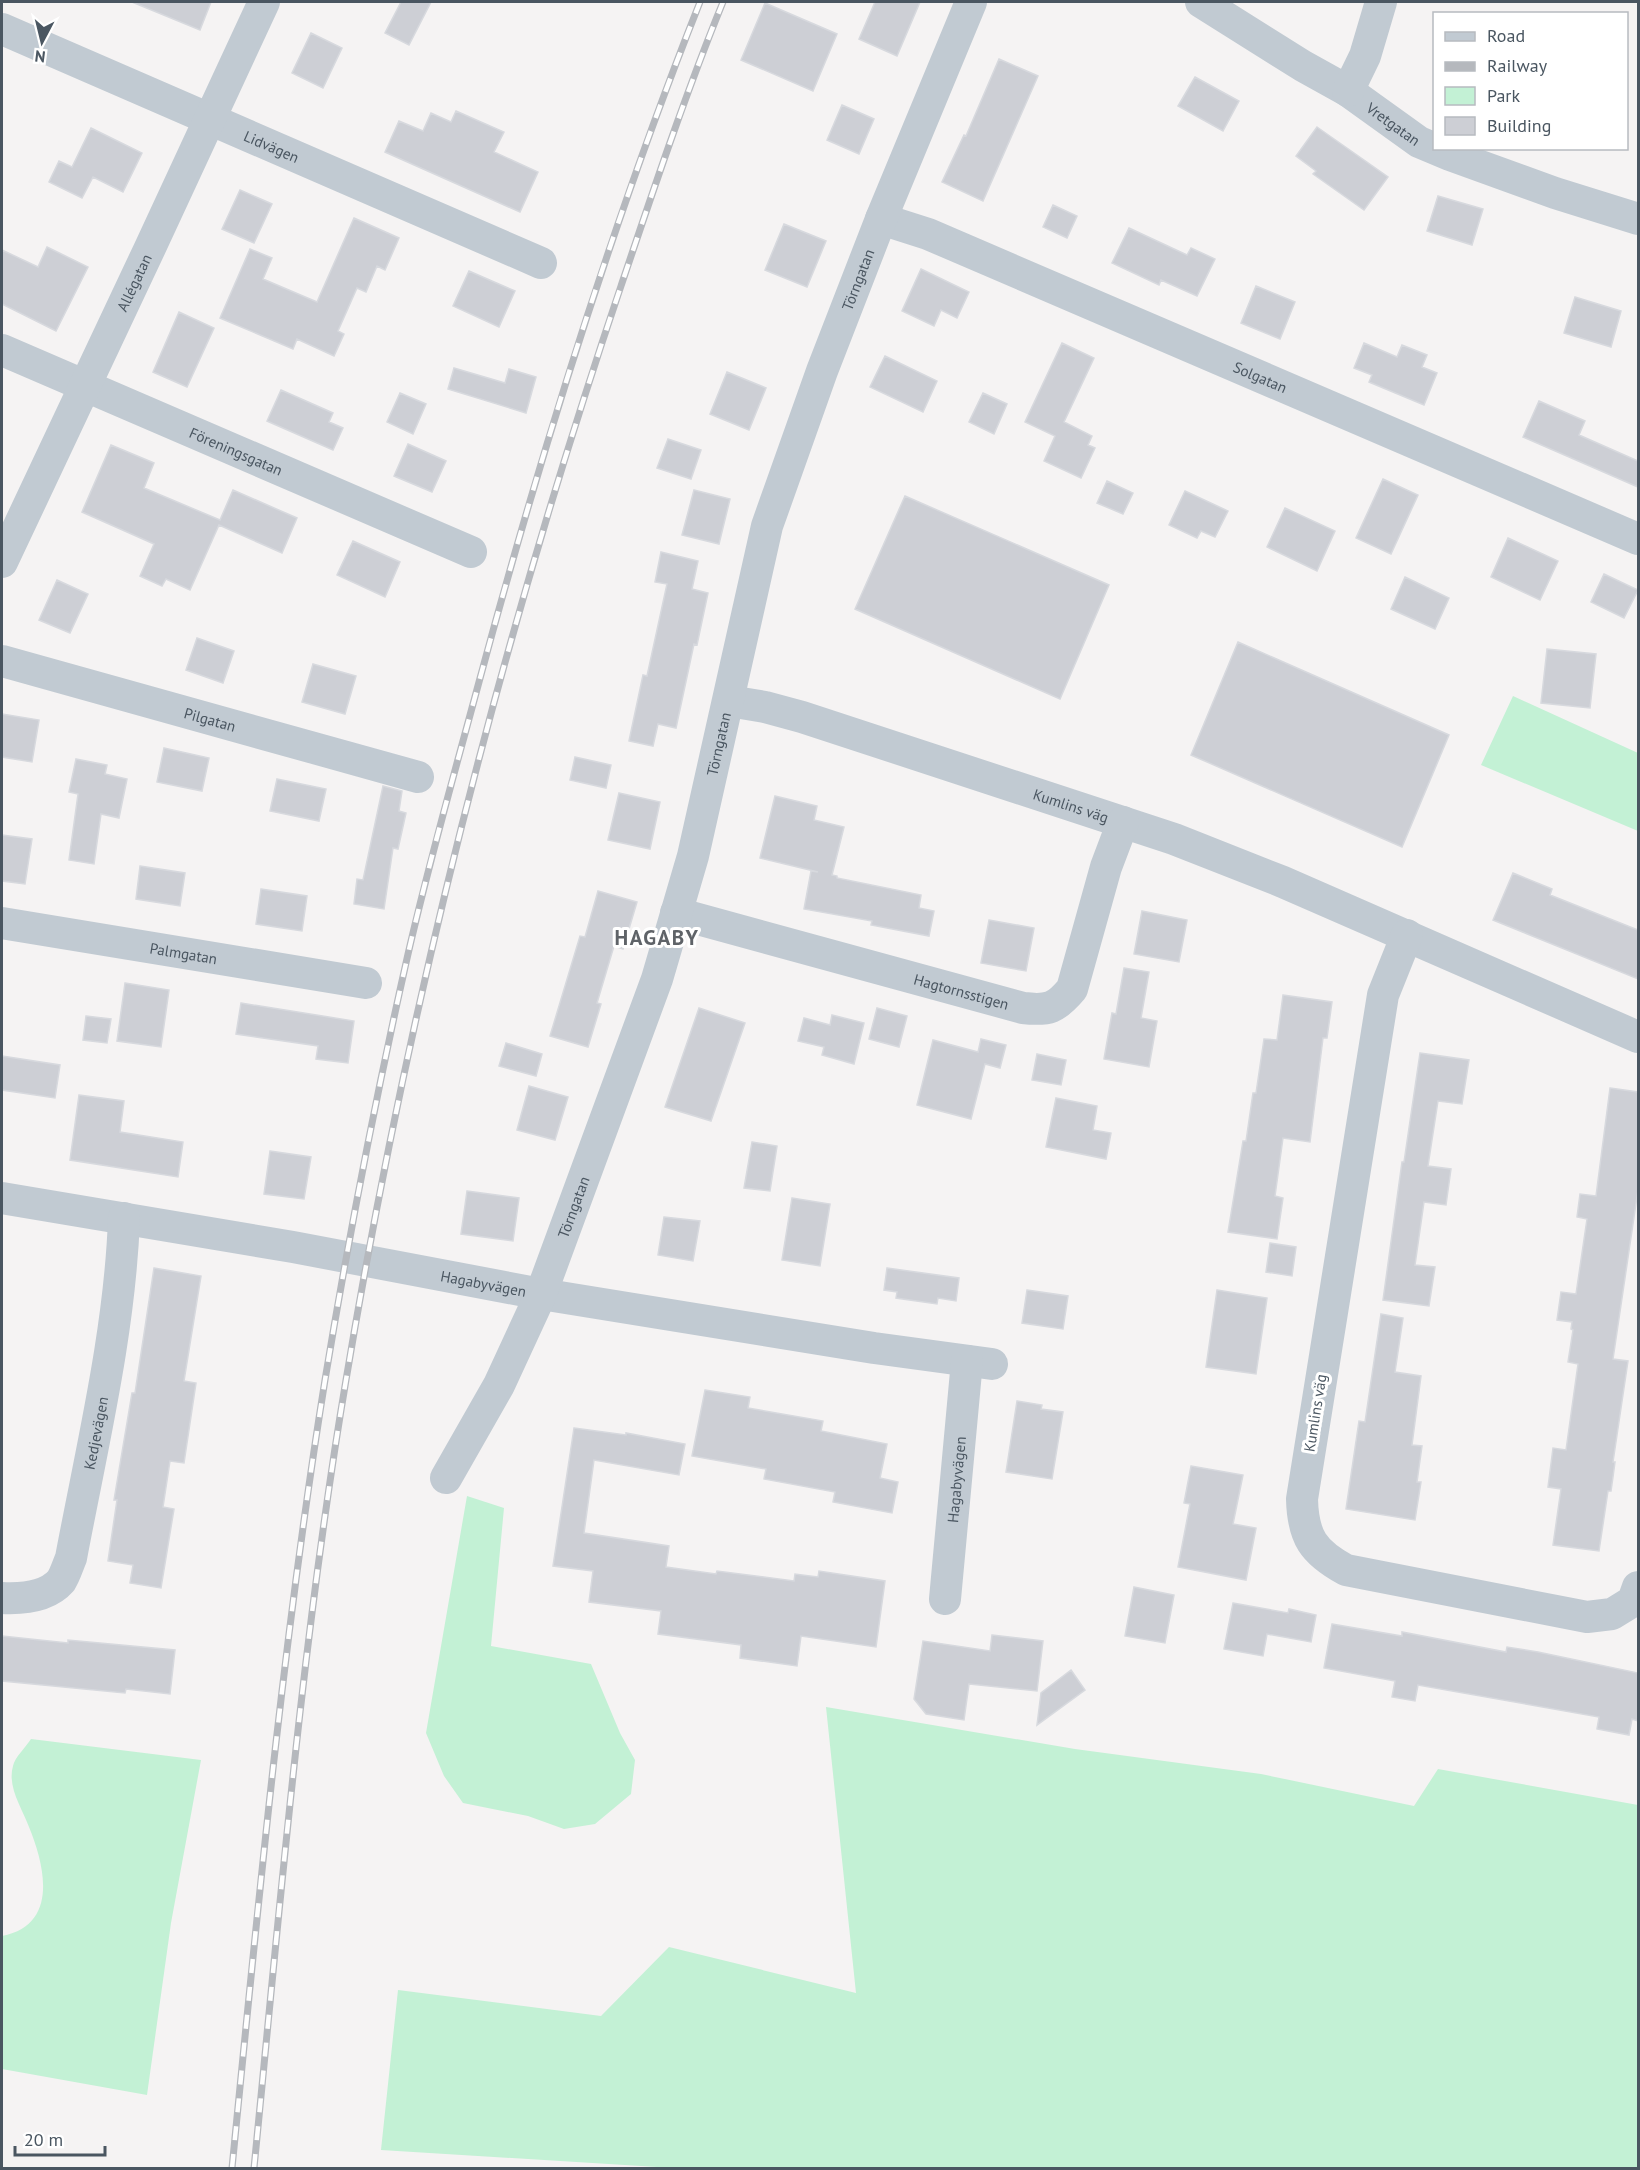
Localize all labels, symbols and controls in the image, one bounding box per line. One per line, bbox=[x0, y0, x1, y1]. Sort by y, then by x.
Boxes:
north arrow bbox=[12, 12, 72, 72]
legend bbox=[1433, 12, 1628, 150]
text: Road bbox=[1487, 24, 1525, 47]
text: N bbox=[34, 46, 47, 67]
text: Railway bbox=[1487, 54, 1548, 77]
text: Park bbox=[1487, 84, 1520, 107]
street label: Vretgatan bbox=[1362, 97, 1424, 149]
text: Building bbox=[1487, 114, 1551, 137]
street label: Lidvägen bbox=[241, 126, 302, 166]
street label: Törngatan bbox=[837, 246, 878, 313]
street label: Allégatan bbox=[112, 251, 155, 314]
street label: Solgatan bbox=[1231, 357, 1290, 397]
street label: Föreningsgatan bbox=[187, 422, 286, 479]
street label: Pilgatan bbox=[182, 703, 238, 735]
street label: Törngatan bbox=[702, 710, 734, 777]
street label: Kumlins väg bbox=[1031, 784, 1111, 827]
district label: HAGABY bbox=[614, 924, 700, 951]
street label: Palmgatan bbox=[148, 938, 219, 968]
street label: Hagtornsstigen bbox=[912, 969, 1011, 1013]
street label: Törngatan bbox=[553, 1173, 593, 1241]
street label: Hagabyvägen bbox=[439, 1266, 528, 1301]
street label: Kumlins väg bbox=[1299, 1373, 1331, 1453]
street label: Kedjevägen bbox=[79, 1395, 112, 1471]
street label: Hagabyvägen bbox=[943, 1435, 969, 1524]
scale bar bbox=[15, 2119, 105, 2157]
text: 20 m bbox=[24, 2128, 63, 2151]

